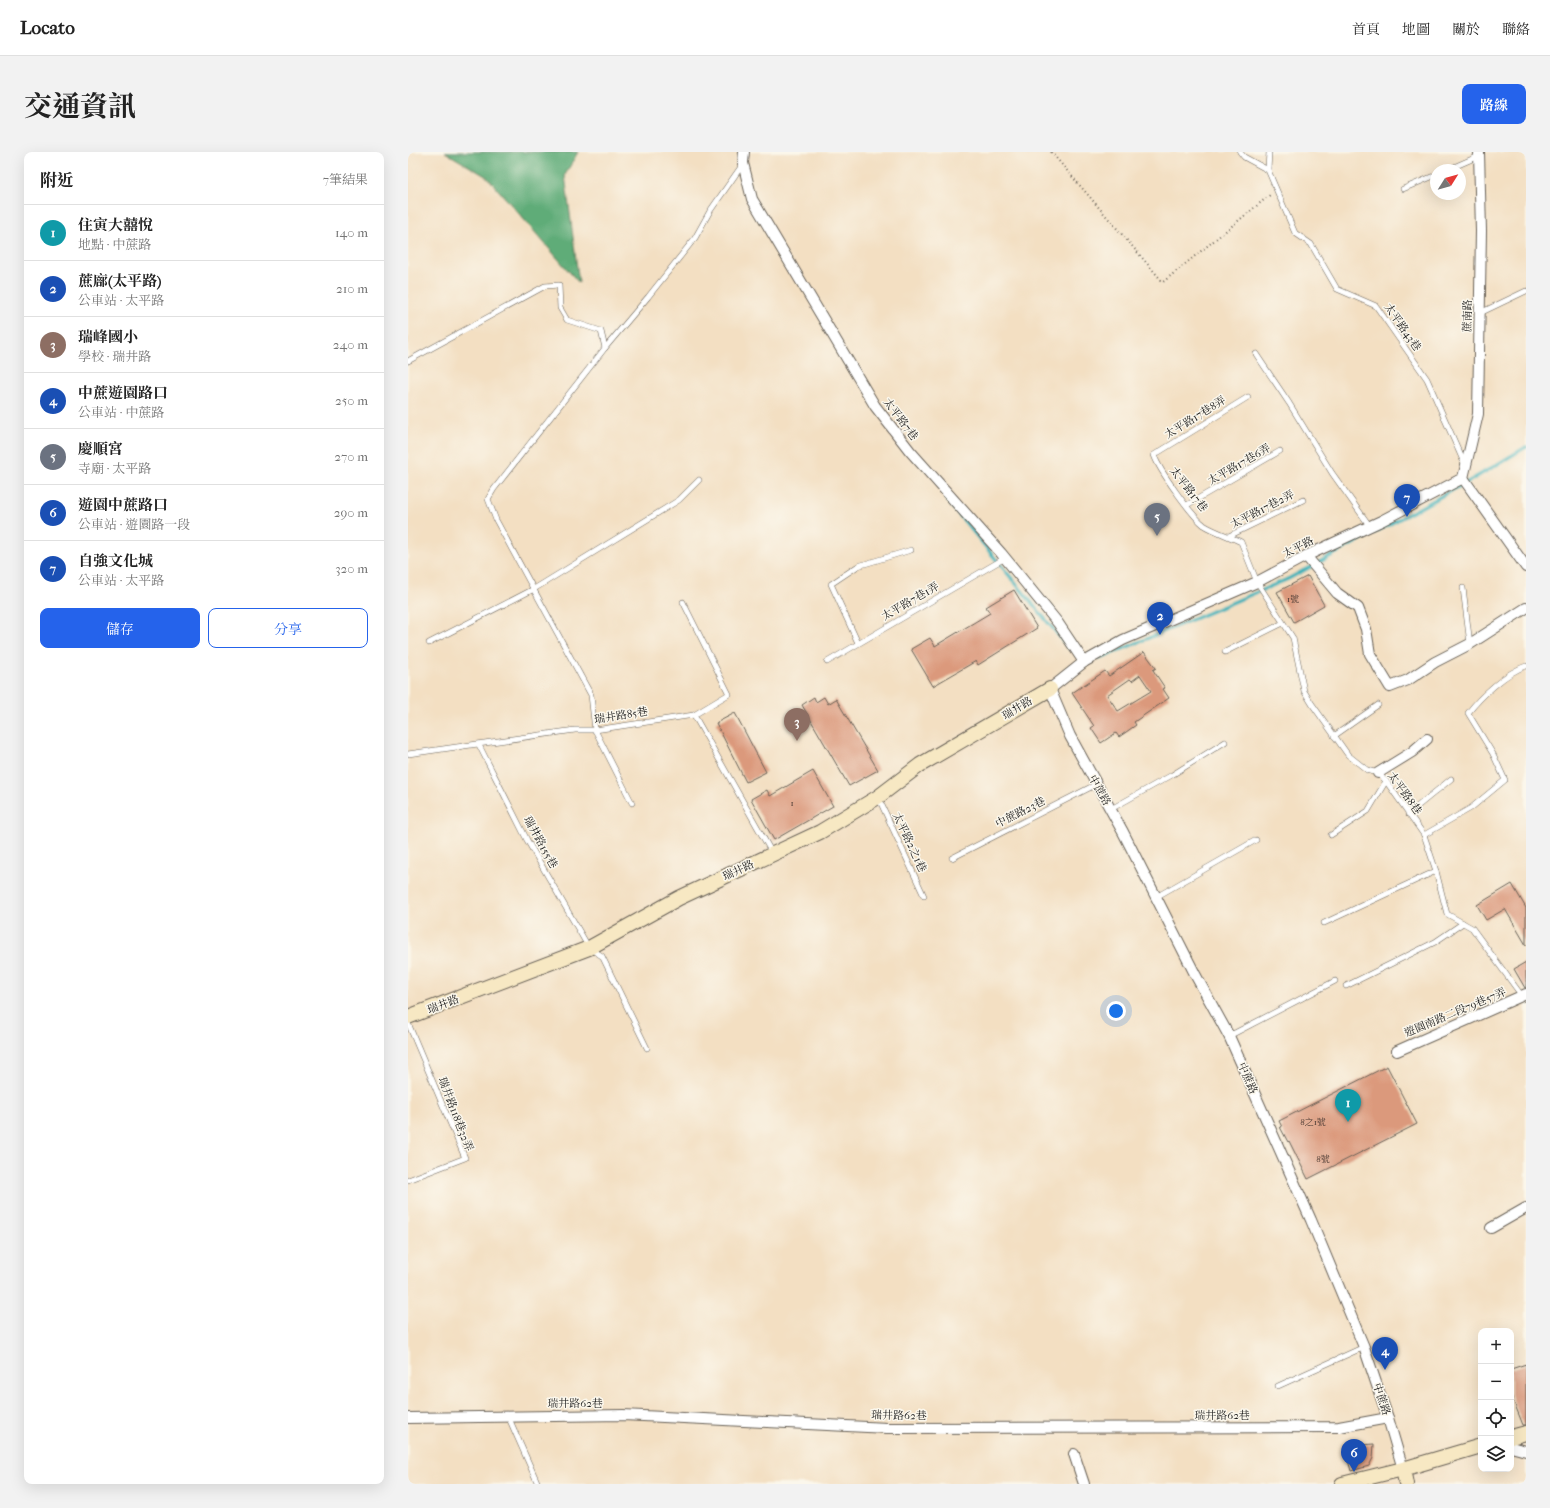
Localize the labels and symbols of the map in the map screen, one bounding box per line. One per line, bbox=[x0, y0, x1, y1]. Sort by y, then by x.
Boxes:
north arrow bbox=[1430, 164, 1466, 200]
street label: 蔗南路 bbox=[1461, 299, 1474, 333]
street label: 太平路43巷 bbox=[1381, 301, 1424, 354]
street label: 太平路17巷8弄 bbox=[1162, 393, 1228, 441]
street label: 太平路7巷 bbox=[881, 396, 921, 443]
street label: 太平路17巷6弄 bbox=[1206, 441, 1273, 488]
street label: 太平路17巷 bbox=[1167, 464, 1210, 514]
pin: 7 bbox=[1394, 484, 1420, 517]
street label: 太平路17巷2弄 bbox=[1228, 488, 1296, 531]
pin: 5 bbox=[1144, 503, 1170, 536]
street label: 太平路 bbox=[1281, 534, 1316, 561]
street label: 太平路7巷1弄 bbox=[879, 580, 941, 623]
house number: 1號 bbox=[1287, 594, 1299, 604]
pin: 2 bbox=[1147, 602, 1173, 635]
street label: 瑞井路 bbox=[1000, 694, 1035, 722]
street label: 瑞井路85巷 bbox=[593, 705, 649, 726]
pin: 3 bbox=[784, 708, 810, 741]
street label: 太平路8巷 bbox=[1385, 769, 1424, 817]
street label: 中蔗路 bbox=[1086, 773, 1113, 808]
street label: 中蔗路23巷 bbox=[993, 794, 1047, 831]
house number: 1 bbox=[790, 798, 794, 808]
street label: 太平路2之1巷 bbox=[890, 810, 929, 874]
street label: 瑞井路155巷 bbox=[521, 814, 560, 870]
street label: 瑞井路 bbox=[721, 858, 756, 883]
street label: 遊園南路二段79巷57弄 bbox=[1402, 985, 1508, 1040]
street label: 瑞井路 bbox=[425, 992, 461, 1016]
your location bbox=[1106, 1001, 1126, 1021]
street label: 中蔗路 bbox=[1235, 1060, 1260, 1096]
street label: 瑞井路118巷32弄 bbox=[435, 1075, 476, 1153]
pin: 1 bbox=[1335, 1089, 1361, 1122]
house number: 8之1號 bbox=[1300, 1117, 1326, 1127]
house number: 8號 bbox=[1316, 1154, 1330, 1164]
pin: 4 bbox=[1372, 1337, 1398, 1370]
street label: 中蔗路 bbox=[1370, 1381, 1393, 1417]
street label: 瑞井路62巷 bbox=[547, 1397, 603, 1410]
street label: 瑞井路62巷 bbox=[871, 1409, 927, 1422]
street label: 瑞井路62巷 bbox=[1194, 1409, 1250, 1422]
pin: 6 bbox=[1341, 1439, 1367, 1472]

